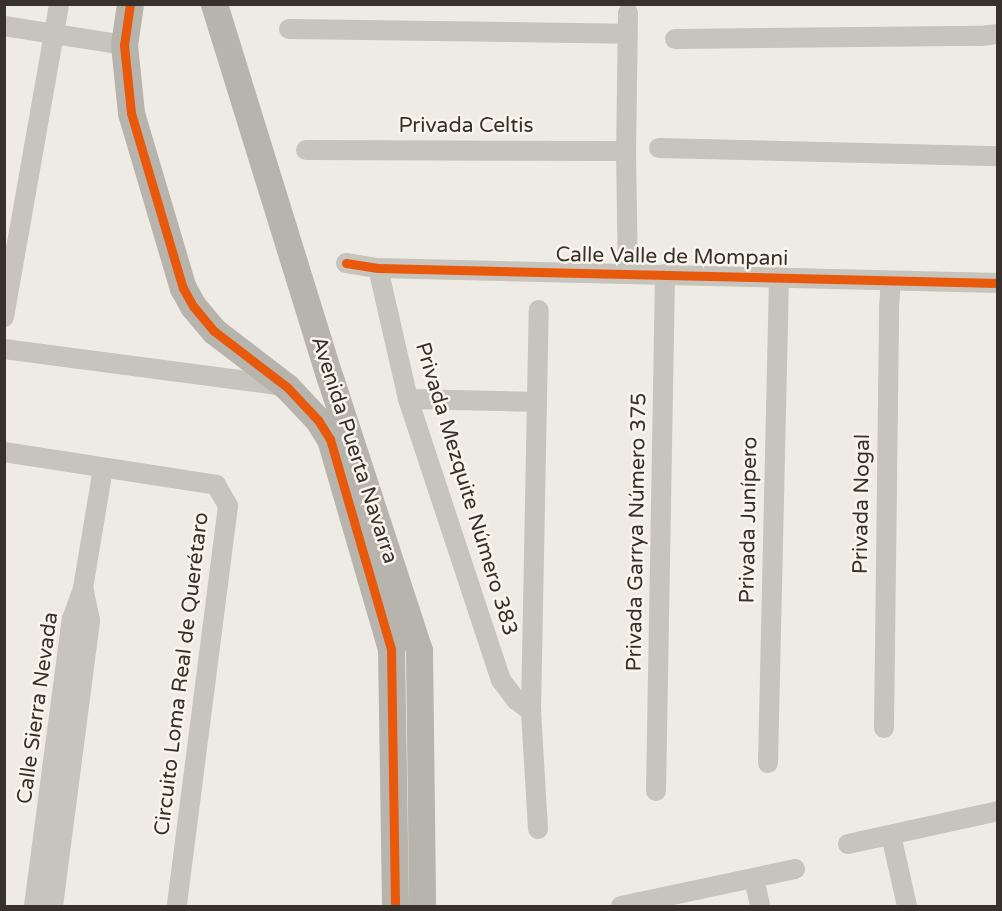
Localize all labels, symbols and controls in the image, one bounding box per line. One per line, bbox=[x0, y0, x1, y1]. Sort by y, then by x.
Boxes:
street label: Privada Celtis bbox=[398, 113, 534, 139]
street label: Calle Valle de Mompani bbox=[555, 242, 789, 272]
street label: Avenida Puerta Navarra bbox=[305, 333, 403, 567]
street label: Privada Mezquite Número 383 bbox=[409, 339, 523, 639]
street label: Privada Garrya Número 375 bbox=[622, 392, 652, 672]
street label: Privada Nogal bbox=[848, 434, 876, 574]
street label: Privada Junípero bbox=[735, 436, 763, 604]
street label: Circuito Loma Real de Querétaro bbox=[150, 511, 214, 837]
street label: Calle Sierra Nevada bbox=[12, 610, 64, 806]

